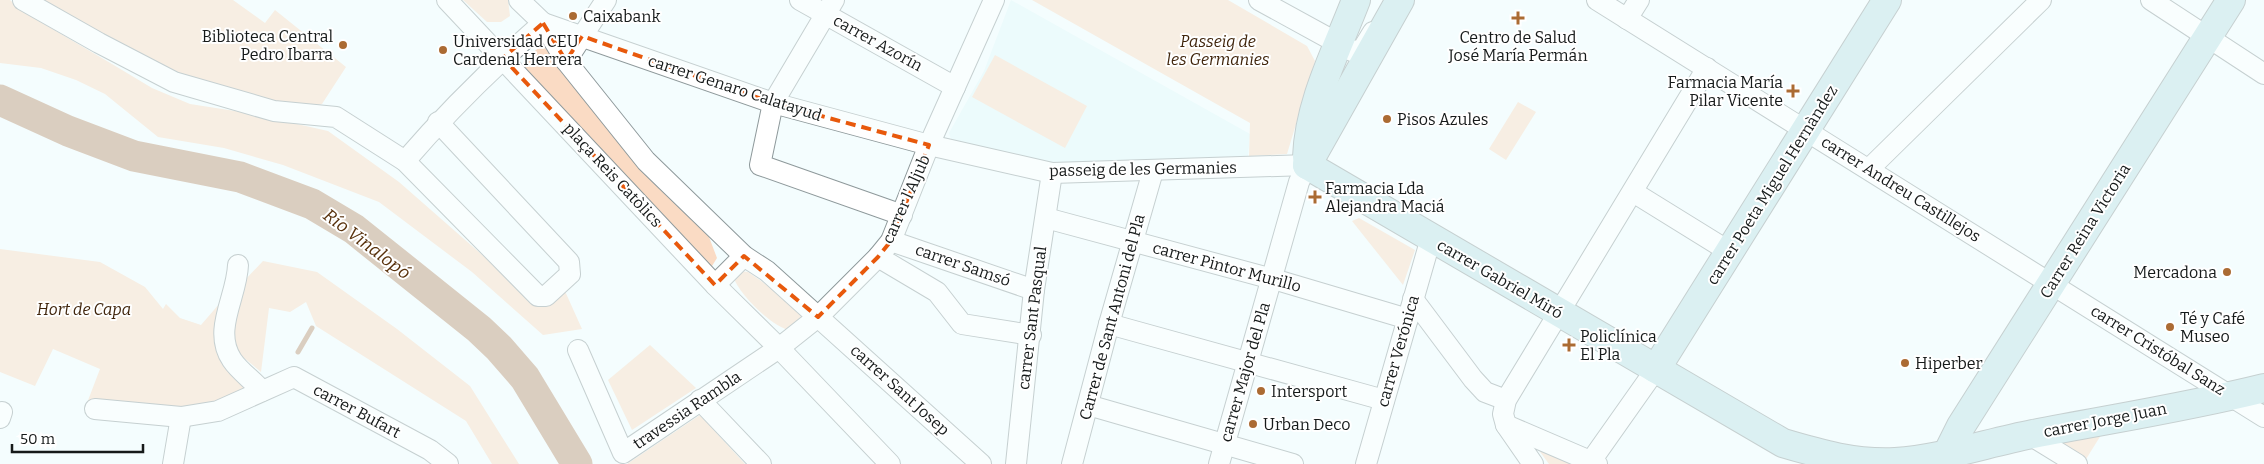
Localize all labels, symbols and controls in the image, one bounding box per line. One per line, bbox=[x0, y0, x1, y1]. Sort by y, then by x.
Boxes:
place label: Caixabank bbox=[583, 7, 661, 26]
marker: Caixabank bbox=[567, 10, 579, 22]
street label: carrer Azorín bbox=[830, 11, 926, 75]
marker: Centro de Salud José María Permán bbox=[1511, 11, 1525, 25]
place label: Biblioteca Central Pedro Ibarra bbox=[202, 27, 333, 64]
place label: Centro de Salud José María Permán bbox=[1447, 28, 1588, 65]
place label: Universidad CEU Cardenal Herrera bbox=[453, 32, 582, 69]
park label: Passeig de les Germanies bbox=[1167, 32, 1270, 69]
marker: Biblioteca Central Pedro Ibarra bbox=[337, 39, 349, 51]
marker: Universidad CEU Cardenal Herrera bbox=[437, 44, 449, 56]
street label: carrer Genaro Calatayud bbox=[646, 51, 825, 125]
place label: Farmacia María Pilar Vicente bbox=[1667, 73, 1783, 110]
street label: carrer Poeta Miguel Hernàndez bbox=[1703, 82, 1842, 288]
marker: Farmacia María Pilar Vicente bbox=[1787, 85, 1799, 97]
place label: Pisos Azules bbox=[1397, 110, 1488, 129]
marker: Pisos Azules bbox=[1381, 113, 1393, 125]
street label: plaça Reis Catòlics bbox=[560, 119, 666, 231]
street label: carrer Andreu Castillejos bbox=[1818, 132, 1984, 246]
street label: carrer l'Aljub bbox=[878, 152, 934, 246]
street label: passeig de les Germanies bbox=[1049, 158, 1237, 180]
street label: Carrer Reina Victoria bbox=[2036, 160, 2134, 302]
place label: Farmacia Lda Alejandra Maciá bbox=[1325, 179, 1445, 216]
marker: Farmacia Lda Alejandra Maciá bbox=[1309, 191, 1321, 203]
water label: Río Vinalopó bbox=[319, 204, 415, 284]
street label: Carrer de Sant Antoni del Pla bbox=[1075, 212, 1149, 422]
street label: carrer Gabriel Miró bbox=[1434, 235, 1566, 323]
street label: carrer Pintor Murillo bbox=[1151, 238, 1303, 296]
street label: carrer Samsó bbox=[913, 240, 1013, 290]
street label: carrer Sant Pasqual bbox=[1014, 245, 1050, 391]
place label: Mercadona bbox=[2133, 263, 2217, 282]
marker: Mercadona bbox=[2221, 266, 2233, 278]
street label: carrer Verónica bbox=[1373, 293, 1423, 409]
park label: Hort de Capa bbox=[37, 300, 131, 319]
street label: carrer Major del Pla bbox=[1216, 300, 1274, 444]
street label: carrer Cristóbal Sanz bbox=[2087, 301, 2229, 399]
place label: Té y Café Museo bbox=[2180, 309, 2245, 346]
marker: Té y Café Museo bbox=[2164, 321, 2176, 333]
place label: Policlínica El Pla bbox=[1580, 327, 1657, 364]
marker: Policlínica El Pla bbox=[1562, 338, 1576, 352]
street label: carrer Sant Josep bbox=[847, 341, 953, 439]
place label: Hiperber bbox=[1915, 354, 1983, 373]
marker: Hiperber bbox=[1899, 357, 1911, 369]
street label: travessia Rambla bbox=[629, 367, 745, 453]
street label: carrer Bufart bbox=[310, 380, 404, 442]
place label: Intersport bbox=[1271, 382, 1347, 401]
marker: Intersport bbox=[1255, 385, 1267, 397]
street label: carrer Jorge Juan bbox=[2042, 399, 2168, 441]
place label: Urban Deco bbox=[1263, 415, 1350, 434]
marker: Urban Deco bbox=[1247, 418, 1259, 430]
scale bar bbox=[12, 422, 144, 454]
text: 50 m bbox=[20, 430, 56, 448]

